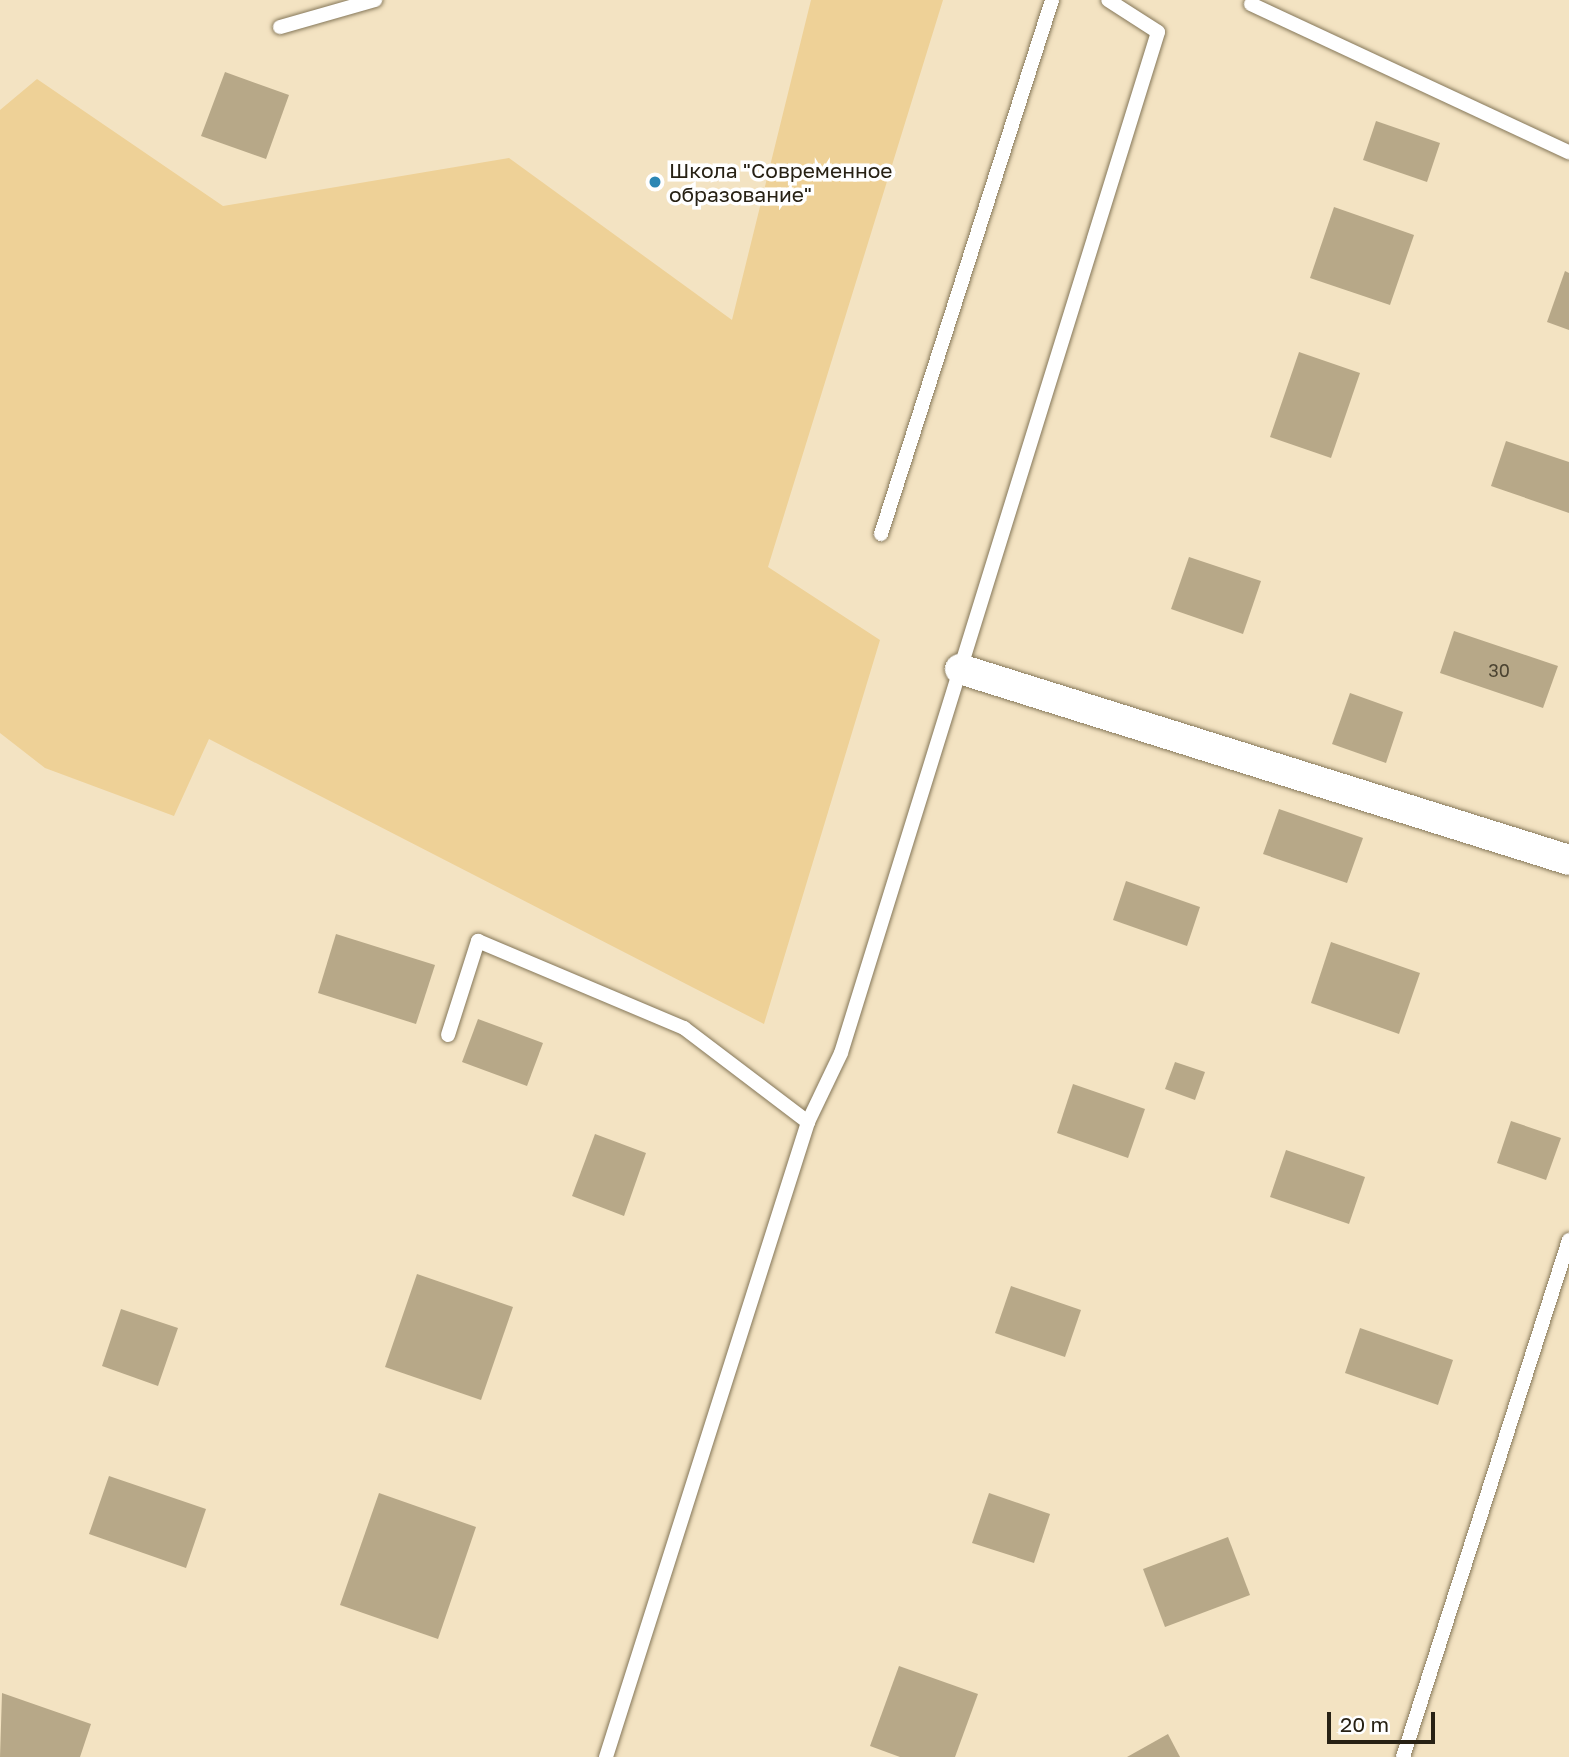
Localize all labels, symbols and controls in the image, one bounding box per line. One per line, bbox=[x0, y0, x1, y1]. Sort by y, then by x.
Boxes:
place label: Школа "Современное образование" bbox=[669, 157, 893, 207]
marker: Школа "Современное образование" bbox=[647, 174, 663, 190]
house number: 30 bbox=[1488, 659, 1510, 681]
scale bar bbox=[1331, 1698, 1440, 1742]
text: 20 m bbox=[1340, 1711, 1389, 1737]

